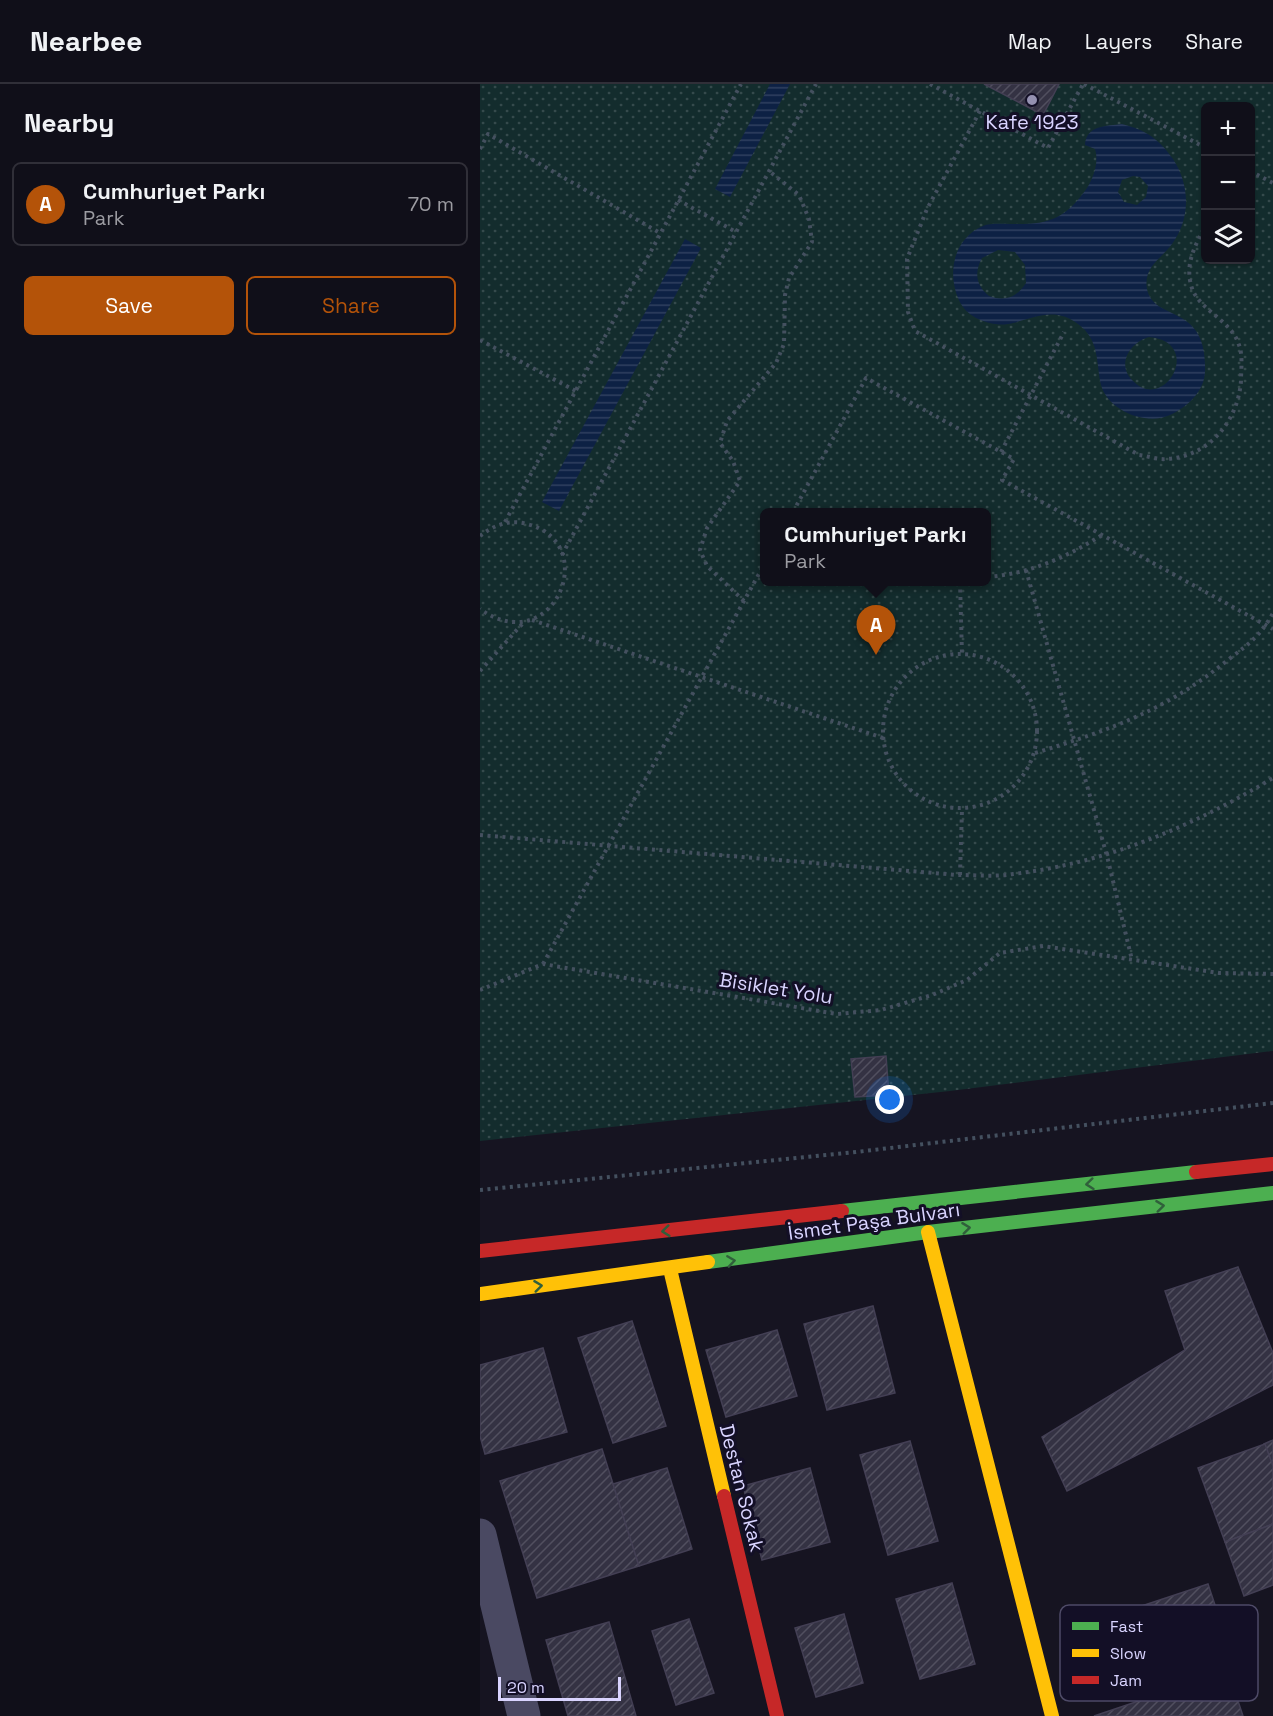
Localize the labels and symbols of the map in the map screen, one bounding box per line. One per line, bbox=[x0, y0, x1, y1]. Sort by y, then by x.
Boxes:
marker: Kafe 1923 bbox=[1025, 93, 1039, 107]
place label: Kafe 1923 bbox=[985, 109, 1079, 135]
pin: A bbox=[856, 606, 896, 655]
street label: Bisiklet Yolu bbox=[717, 966, 835, 1010]
your location bbox=[875, 1085, 904, 1114]
one-way arrow bbox=[1085, 1177, 1094, 1190]
street label: İsmet Paşa Bulvarı bbox=[786, 1196, 962, 1246]
one-way arrow bbox=[1155, 1200, 1164, 1213]
one-way arrow bbox=[962, 1222, 971, 1235]
one-way arrow bbox=[662, 1224, 671, 1237]
one-way arrow bbox=[727, 1255, 736, 1267]
one-way arrow bbox=[533, 1281, 543, 1293]
street label: Destan Sokak bbox=[714, 1421, 770, 1555]
legend bbox=[1060, 1605, 1258, 1701]
text: Fast bbox=[1110, 1616, 1143, 1637]
text: Slow bbox=[1110, 1643, 1146, 1664]
text: Jam bbox=[1110, 1670, 1142, 1691]
scale bar bbox=[498, 1674, 621, 1702]

